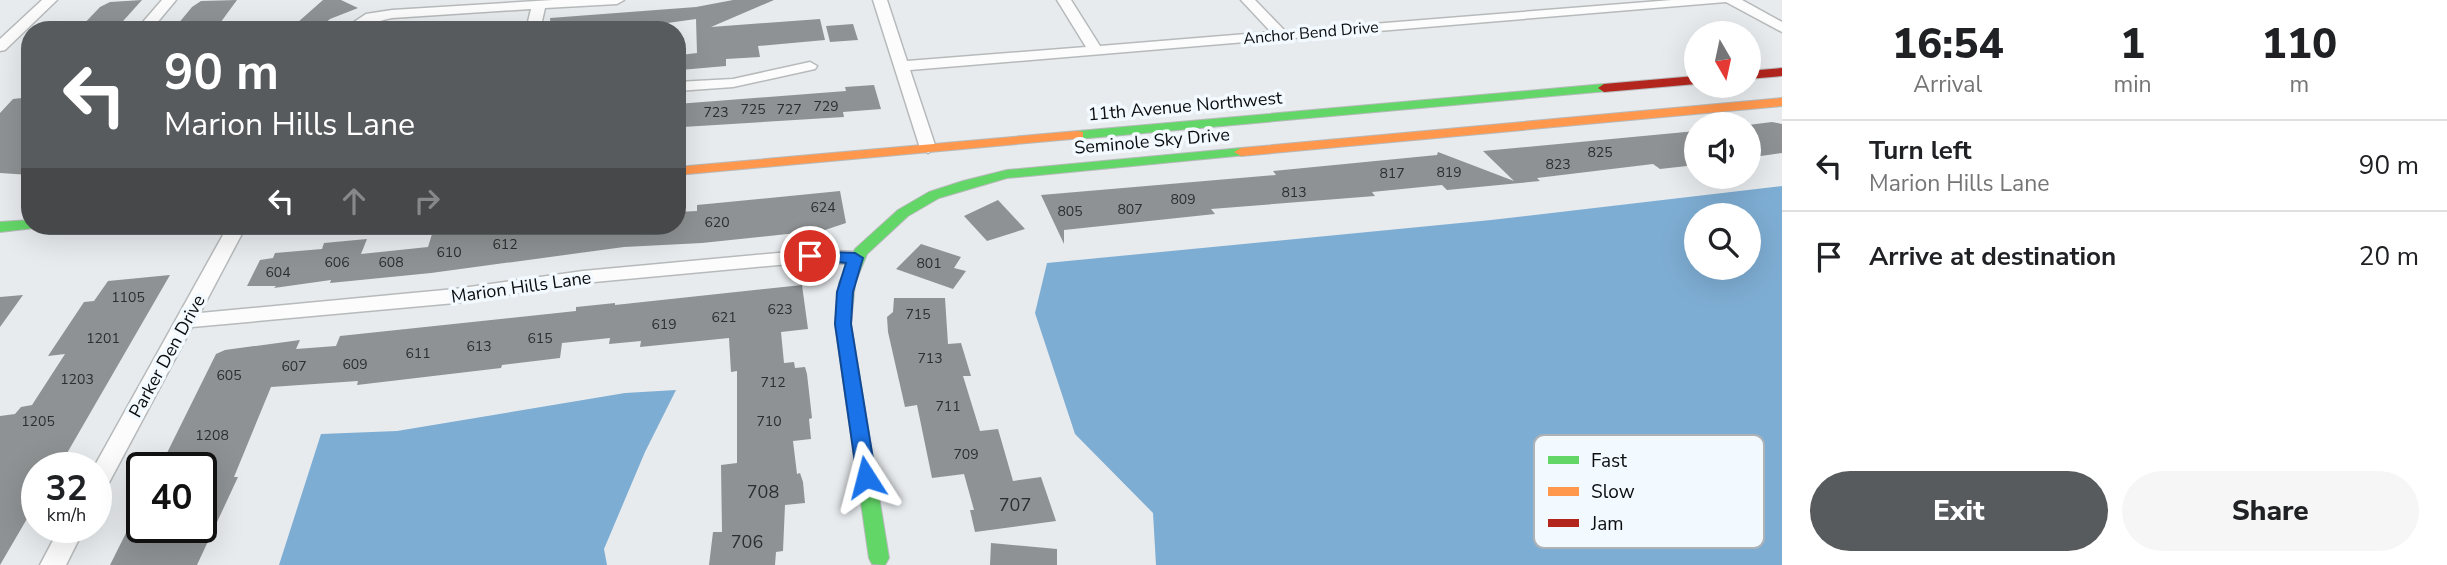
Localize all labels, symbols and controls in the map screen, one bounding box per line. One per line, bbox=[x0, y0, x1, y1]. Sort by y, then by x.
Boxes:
street label: Anchor Bend Drive bbox=[1242, 16, 1380, 50]
text: 16:54 bbox=[1892, 16, 2004, 73]
text: 1 bbox=[2120, 16, 2145, 73]
text: 110 bbox=[2262, 16, 2337, 73]
north arrow bbox=[1684, 21, 1760, 98]
map controls bbox=[1684, 21, 1761, 280]
text: 90 m bbox=[164, 39, 279, 106]
icon: left bbox=[49, 49, 140, 140]
text: Arrival bbox=[1913, 69, 1982, 100]
text: min bbox=[2114, 69, 2152, 100]
text: m bbox=[2289, 69, 2309, 100]
street label: 11th Avenue Northwest bbox=[1087, 85, 1284, 126]
house number: 729 bbox=[813, 97, 839, 116]
house number: 725 bbox=[740, 100, 766, 119]
house number: 727 bbox=[776, 100, 802, 119]
text: Marion Hills Lane bbox=[164, 103, 415, 146]
house number: 723 bbox=[703, 103, 729, 122]
button: sound bbox=[1684, 112, 1761, 189]
street label: Seminole Sky Drive bbox=[1073, 122, 1231, 160]
text: Turn left bbox=[1869, 133, 1972, 168]
house number: 825 bbox=[1587, 143, 1613, 162]
icon: left bbox=[1810, 147, 1848, 185]
text: 90 m bbox=[2359, 148, 2419, 183]
house number: 823 bbox=[1545, 155, 1571, 174]
house number: 819 bbox=[1436, 163, 1462, 182]
house number: 817 bbox=[1379, 164, 1405, 183]
text: Marion Hills Lane bbox=[1869, 168, 2049, 199]
icon: left bbox=[262, 182, 300, 220]
icon: ahead bbox=[335, 182, 373, 220]
icon: right bbox=[408, 182, 446, 220]
house number: 813 bbox=[1281, 183, 1307, 202]
house number: 809 bbox=[1170, 190, 1196, 209]
house number: 624 bbox=[810, 198, 836, 217]
house number: 807 bbox=[1117, 200, 1143, 219]
house number: 805 bbox=[1057, 202, 1083, 221]
button: search bbox=[1684, 203, 1761, 280]
house number: 620 bbox=[704, 213, 730, 232]
pin bbox=[780, 226, 840, 286]
house number: 612 bbox=[492, 235, 518, 254]
icon: arrive bbox=[791, 237, 829, 275]
icon: arrive bbox=[1810, 238, 1848, 276]
text: Arrive at destination bbox=[1869, 239, 2116, 274]
text: 20 m bbox=[2359, 239, 2419, 274]
house number: 610 bbox=[436, 243, 462, 262]
house number: 606 bbox=[324, 253, 350, 272]
house number: 608 bbox=[378, 253, 404, 272]
house number: 801 bbox=[916, 254, 942, 273]
house number: 604 bbox=[265, 263, 291, 282]
street label: Marion Hills Lane bbox=[449, 265, 593, 309]
house number: 1105 bbox=[111, 288, 145, 307]
street label: Parker Den Drive bbox=[123, 290, 211, 422]
house number: 623 bbox=[767, 300, 793, 319]
house number: 715 bbox=[905, 305, 931, 324]
house number: 621 bbox=[711, 308, 737, 327]
house number: 619 bbox=[651, 315, 677, 334]
house number: 1201 bbox=[86, 329, 120, 348]
house number: 615 bbox=[527, 329, 553, 348]
house number: 613 bbox=[466, 337, 492, 356]
house number: 611 bbox=[405, 344, 431, 363]
house number: 713 bbox=[917, 349, 943, 368]
house number: 609 bbox=[342, 355, 368, 374]
house number: 607 bbox=[281, 357, 307, 376]
house number: 605 bbox=[216, 366, 242, 385]
house number: 1203 bbox=[60, 370, 94, 389]
house number: 712 bbox=[760, 373, 786, 392]
house number: 711 bbox=[935, 397, 961, 416]
house number: 1205 bbox=[21, 412, 55, 431]
house number: 710 bbox=[756, 412, 782, 431]
house number: 1208 bbox=[195, 426, 229, 445]
legend bbox=[1534, 435, 1764, 548]
position arrow bbox=[829, 440, 903, 514]
house number: 709 bbox=[953, 445, 979, 464]
text: Fast bbox=[1591, 448, 1627, 474]
speed limit sign: 40 bbox=[126, 452, 217, 543]
text: 32 bbox=[45, 465, 88, 512]
button: Exit bbox=[1810, 471, 2108, 551]
button: Share bbox=[2122, 471, 2419, 551]
text: Slow bbox=[1591, 479, 1635, 505]
house number: 708 bbox=[747, 480, 779, 504]
house number: 707 bbox=[999, 493, 1031, 517]
text: km/h bbox=[47, 503, 86, 527]
text: Jam bbox=[1590, 511, 1624, 537]
house number: 706 bbox=[731, 530, 763, 554]

